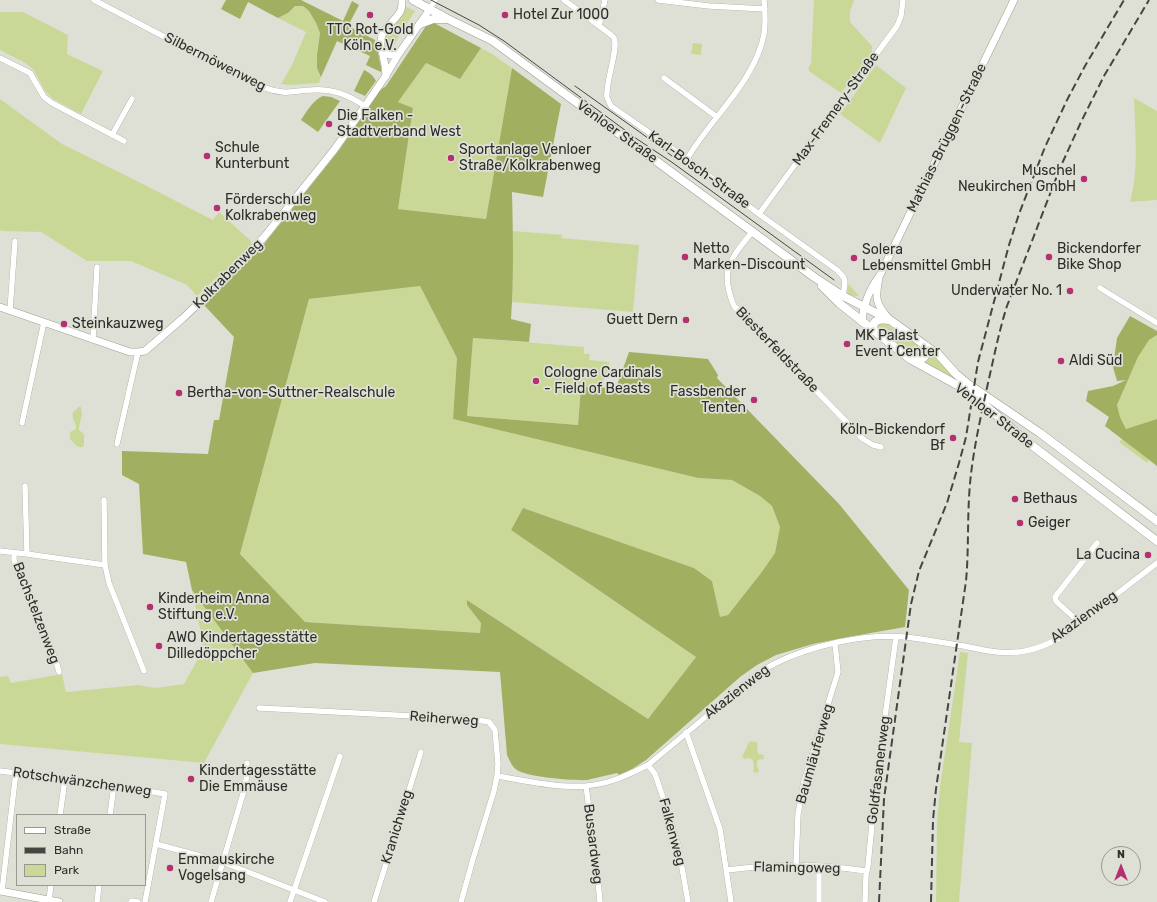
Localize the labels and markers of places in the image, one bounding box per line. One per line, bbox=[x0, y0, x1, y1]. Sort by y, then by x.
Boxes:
place label: Hotel Zur 1000 bbox=[513, 7, 609, 23]
marker: TTC Rot-Gold Köln e.V. bbox=[365, 10, 375, 20]
marker: Hotel Zur 1000 bbox=[500, 10, 510, 20]
place label: TTC Rot-Gold Köln e.V. bbox=[326, 22, 414, 54]
place label: Die Falken - Stadtverband West bbox=[337, 108, 461, 140]
marker: Die Falken - Stadtverband West bbox=[324, 119, 334, 129]
place label: Schule Kunterbunt bbox=[215, 140, 289, 172]
place label: Sportanlage Venloer Straße/Kolkrabenweg bbox=[459, 142, 601, 174]
marker: Schule Kunterbunt bbox=[202, 151, 212, 161]
marker: Sportanlage Venloer Straße/Kolkrabenweg bbox=[446, 153, 456, 163]
place label: Muschel Neukirchen GmbH bbox=[958, 163, 1076, 196]
marker: Muschel Neukirchen GmbH bbox=[1079, 174, 1089, 184]
place label: Förderschule Kolkrabenweg bbox=[225, 192, 316, 224]
marker: Förderschule Kolkrabenweg bbox=[212, 203, 222, 213]
place label: Netto Marken-Discount bbox=[693, 241, 805, 274]
place label: Bickendorfer Bike Shop bbox=[1057, 241, 1141, 274]
place label: Solera Lebensmittel GmbH bbox=[862, 242, 991, 274]
marker: Netto Marken-Discount bbox=[680, 252, 690, 262]
marker: Bickendorfer Bike Shop bbox=[1044, 252, 1054, 262]
marker: Solera Lebensmittel GmbH bbox=[849, 253, 859, 263]
place label: Underwater No. 1 bbox=[951, 283, 1062, 299]
marker: Underwater No. 1 bbox=[1065, 286, 1075, 296]
place label: Guett Dern bbox=[607, 312, 678, 328]
marker: Guett Dern bbox=[681, 315, 691, 325]
place label: Steinkauzweg bbox=[72, 316, 163, 332]
marker: Steinkauzweg bbox=[59, 319, 69, 329]
place label: MK Palast Event Center bbox=[855, 328, 940, 360]
marker: MK Palast Event Center bbox=[842, 339, 852, 349]
place label: Aldi Süd bbox=[1069, 353, 1122, 369]
marker: Aldi Süd bbox=[1056, 356, 1066, 366]
place label: Cologne Cardinals - Field of Beasts bbox=[544, 365, 662, 398]
marker: Cologne Cardinals - Field of Beasts bbox=[531, 376, 541, 386]
place label: Fassbender Tenten bbox=[670, 384, 746, 416]
place label: Bertha-von-Suttner-Realschule bbox=[187, 385, 395, 401]
marker: Bertha-von-Suttner-Realschule bbox=[174, 388, 184, 398]
marker: Fassbender Tenten bbox=[749, 395, 759, 405]
place label: Köln-Bickendorf Bf bbox=[840, 422, 945, 454]
marker: Köln-Bickendorf Bf bbox=[948, 433, 958, 443]
place label: Bethaus bbox=[1023, 491, 1077, 507]
marker: Bethaus bbox=[1010, 494, 1020, 504]
place label: Geiger bbox=[1028, 515, 1070, 531]
marker: Geiger bbox=[1015, 518, 1025, 528]
place label: La Cucina bbox=[1076, 547, 1140, 563]
marker: La Cucina bbox=[1143, 550, 1153, 560]
place label: Kinderheim Anna Stiftung e.V. bbox=[158, 591, 269, 624]
marker: Kinderheim Anna Stiftung e.V. bbox=[145, 602, 155, 612]
place label: AWO Kindertagesstätte Dilledöppcher bbox=[167, 630, 317, 662]
marker: AWO Kindertagesstätte Dilledöppcher bbox=[154, 641, 164, 651]
place label: Kindertagesstätte Die Emmäuse bbox=[199, 763, 316, 796]
marker: Kindertagesstätte Die Emmäuse bbox=[186, 774, 196, 784]
place label: Emmauskirche Vogelsang bbox=[178, 852, 275, 884]
marker: Emmauskirche Vogelsang bbox=[165, 863, 175, 873]

